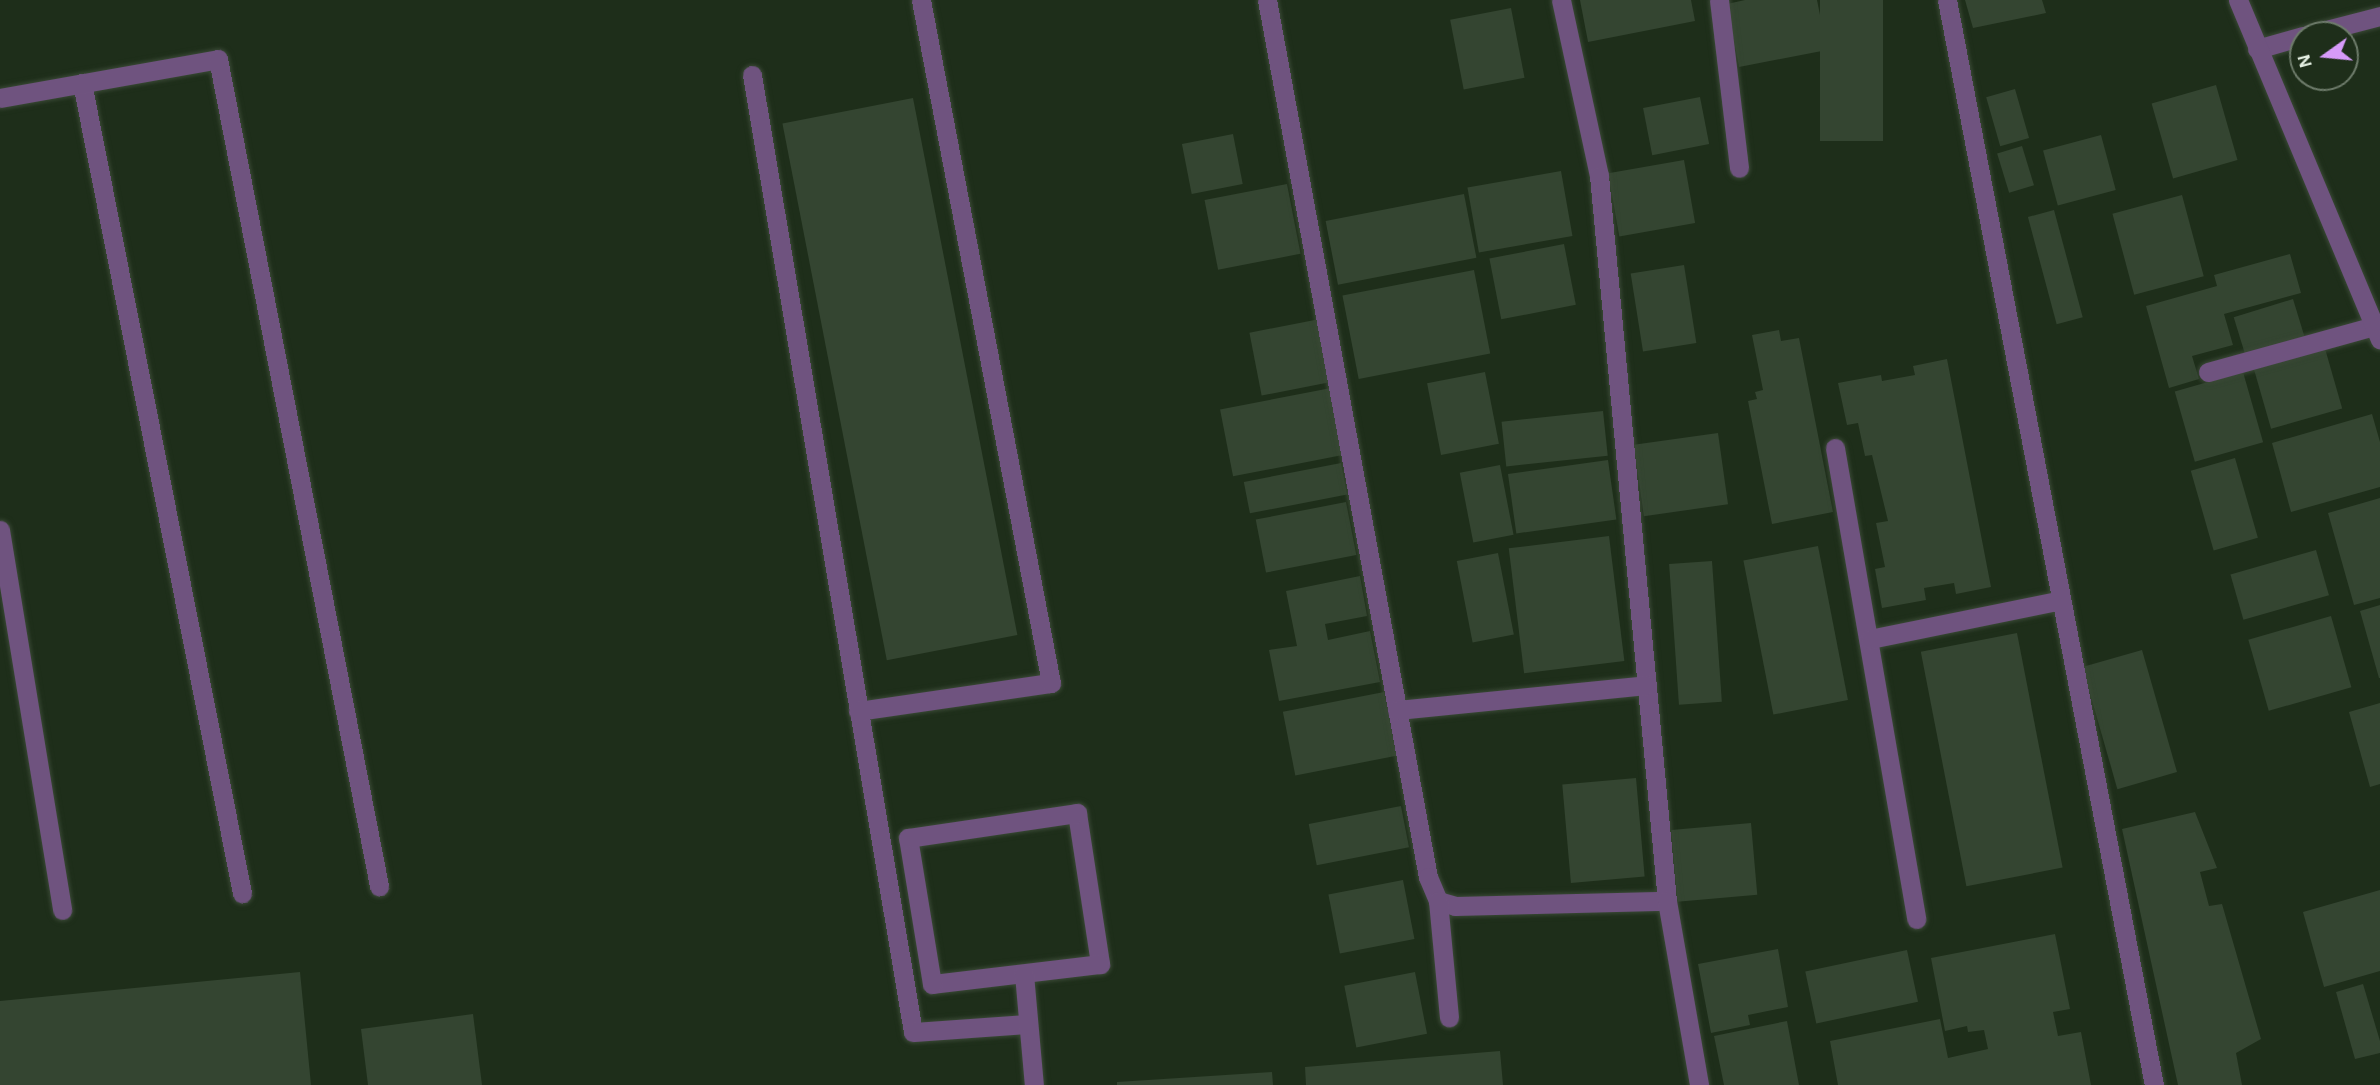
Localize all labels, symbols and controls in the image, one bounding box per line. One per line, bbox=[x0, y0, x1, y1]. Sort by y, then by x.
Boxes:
north arrow bbox=[2289, 21, 2359, 91]
text: N bbox=[2294, 52, 2316, 70]

